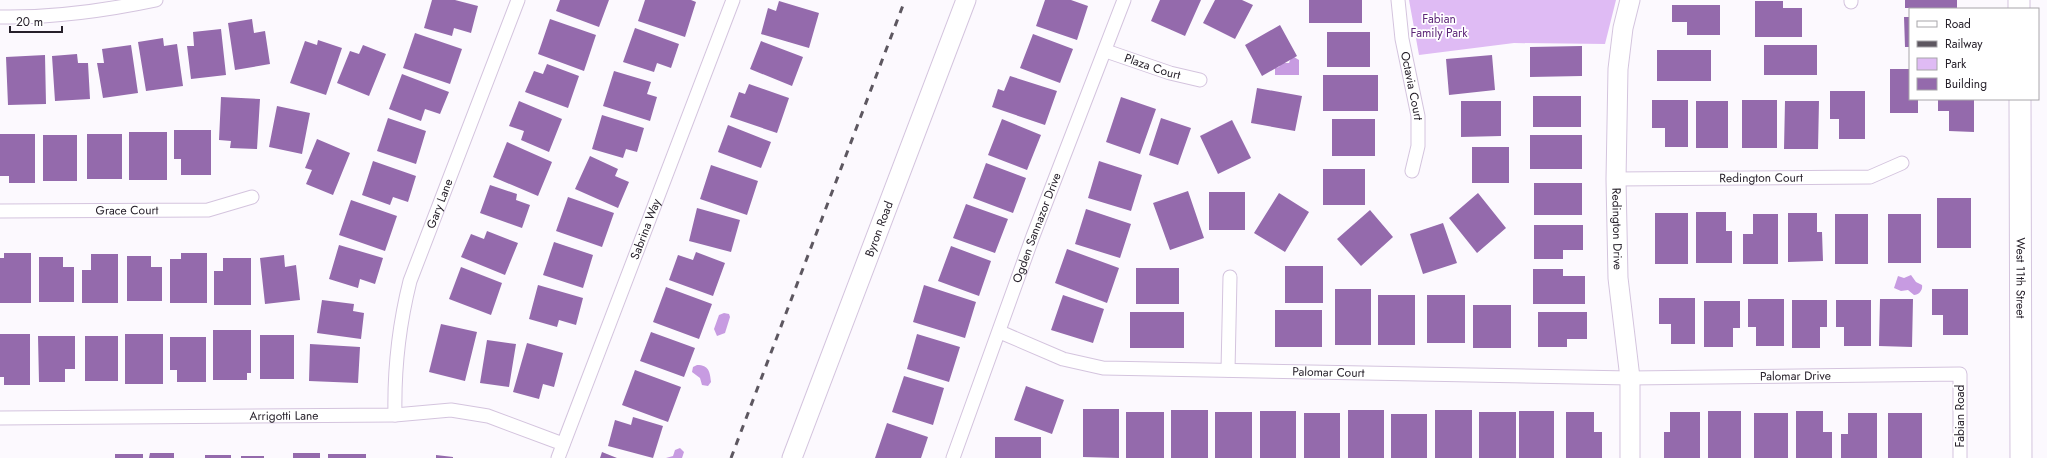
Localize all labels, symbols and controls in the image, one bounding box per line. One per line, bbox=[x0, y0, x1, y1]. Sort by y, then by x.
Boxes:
scale bar bbox=[10, 8, 62, 34]
legend bbox=[1909, 8, 2039, 100]
park label: Fabian Family Park bbox=[1411, 10, 1468, 42]
text: 20 m bbox=[16, 13, 43, 31]
text: Road bbox=[1945, 15, 1971, 33]
text: Railway bbox=[1945, 35, 1983, 53]
street label: Plaza Court bbox=[1122, 49, 1182, 84]
street label: Octavia Court bbox=[1396, 50, 1427, 120]
text: Park bbox=[1945, 55, 1967, 73]
text: Building bbox=[1945, 75, 1987, 93]
street label: Redington Court bbox=[1719, 169, 1803, 187]
street label: Ogden Sannazor Drive bbox=[1008, 170, 1066, 285]
street label: Gary Lane bbox=[422, 176, 457, 231]
street label: Redington Drive bbox=[1607, 188, 1627, 270]
street label: Sabrina Way bbox=[626, 195, 666, 262]
street label: Byron Road bbox=[860, 199, 898, 259]
street label: Grace Court bbox=[96, 201, 159, 220]
street label: West 11th Street bbox=[2011, 238, 2030, 319]
street label: Palomar Court bbox=[1292, 363, 1365, 382]
street label: Palomar Drive bbox=[1760, 367, 1831, 385]
street label: Fabian Road bbox=[1951, 385, 1969, 447]
street label: Arrigotti Lane bbox=[249, 407, 319, 425]

